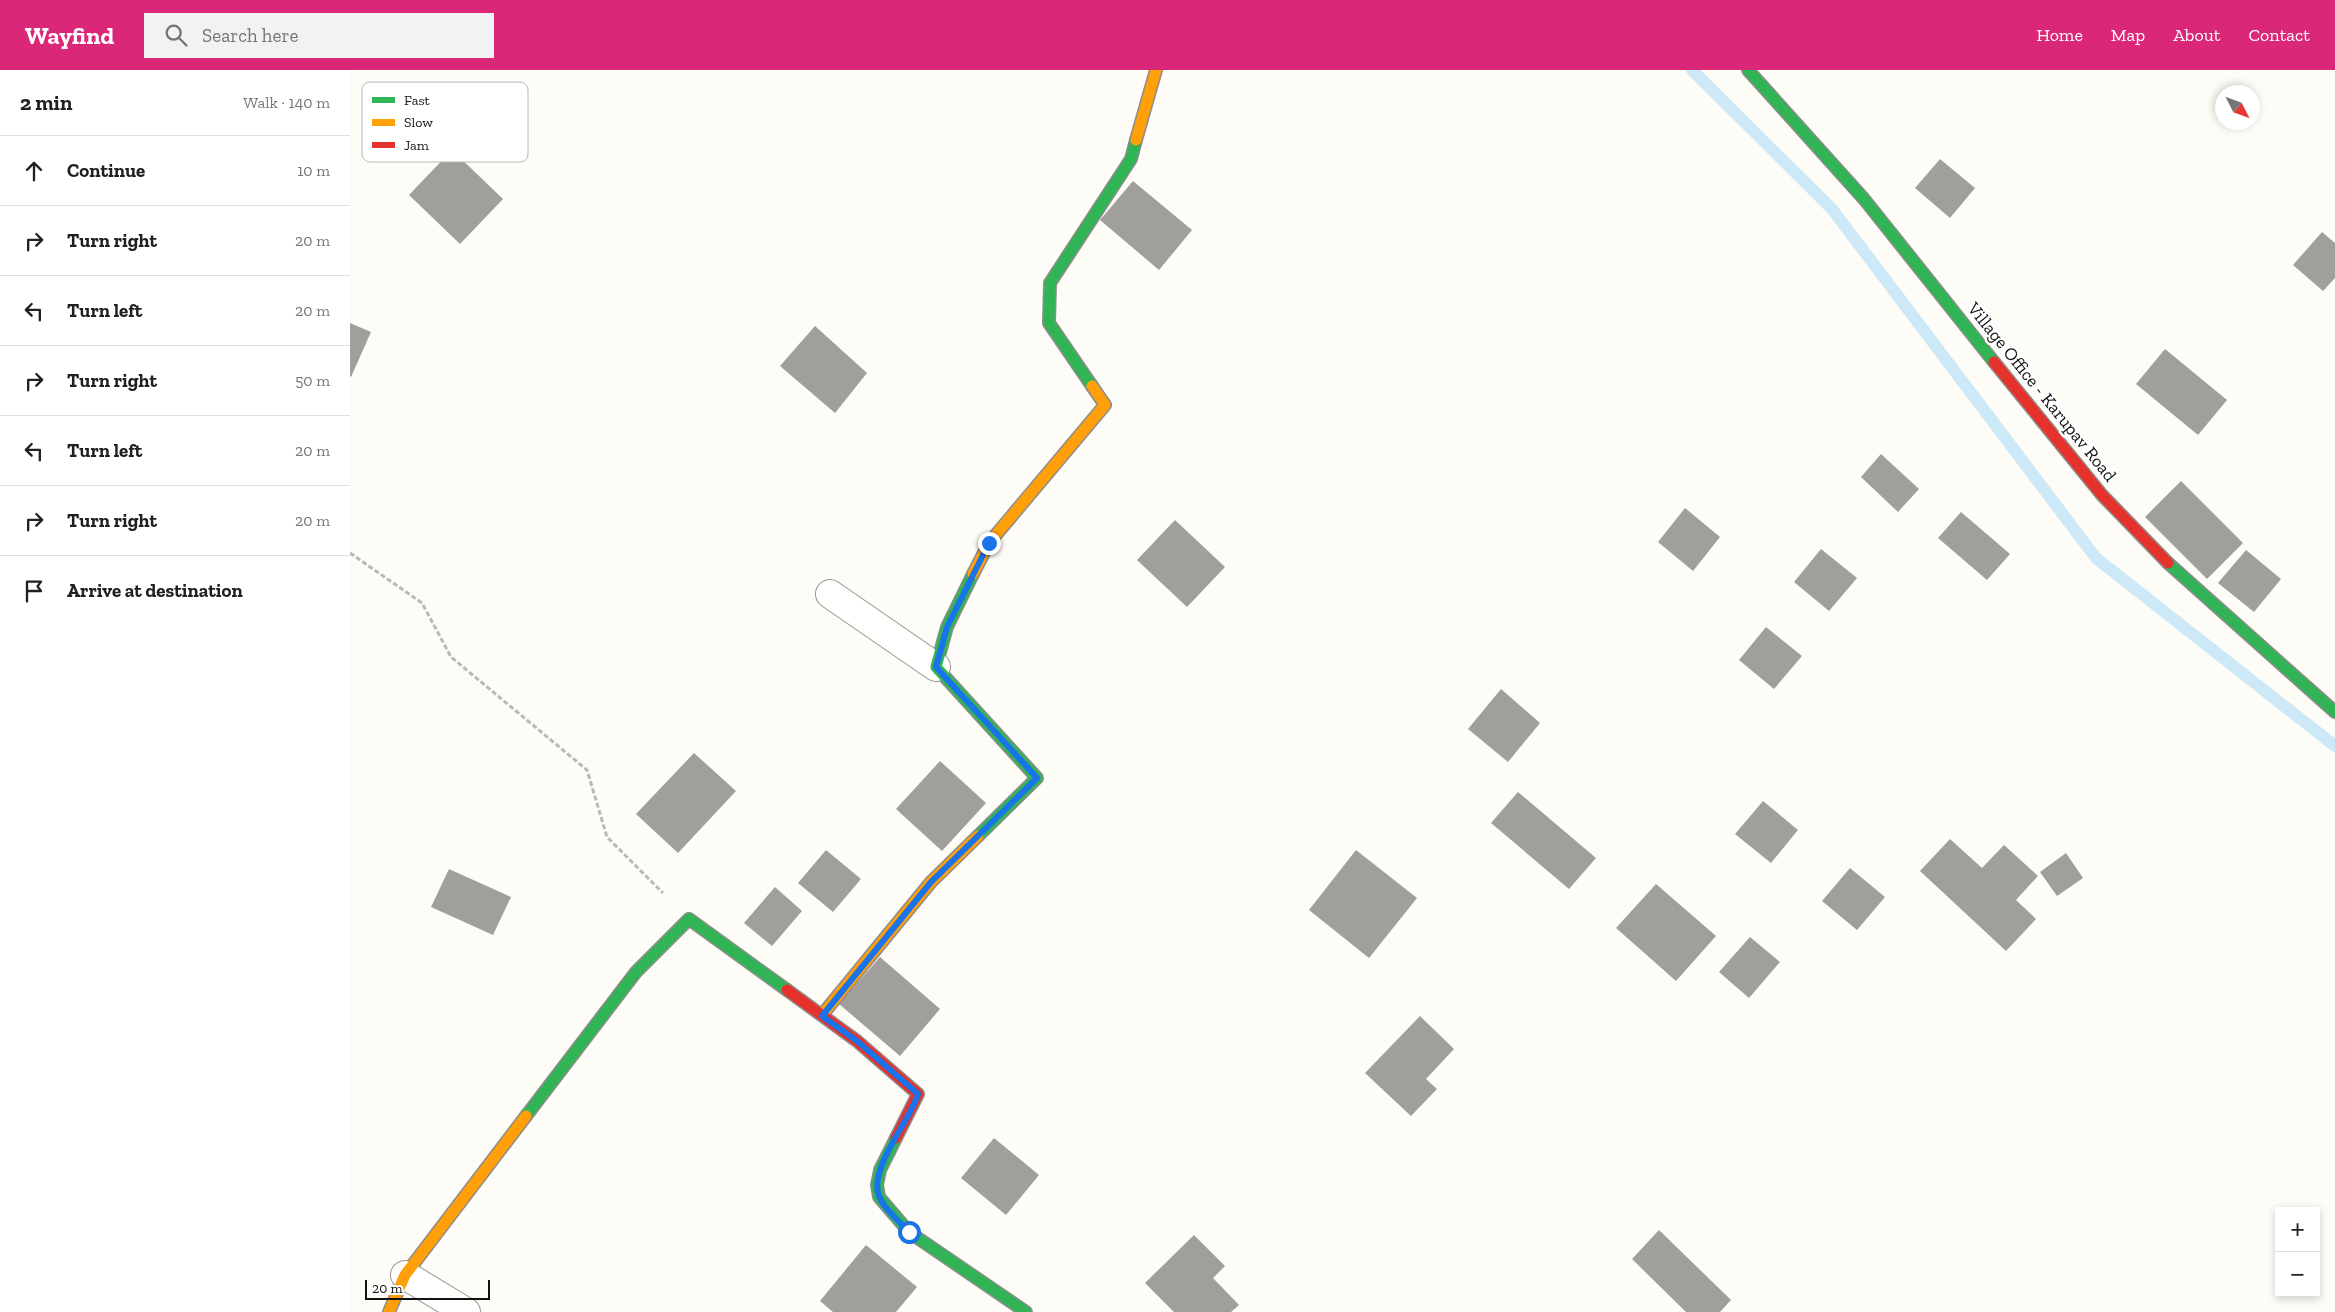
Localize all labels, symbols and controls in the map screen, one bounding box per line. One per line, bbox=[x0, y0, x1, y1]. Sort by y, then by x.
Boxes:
search box bbox=[144, 13, 494, 58]
text: Wayfind bbox=[25, 21, 114, 50]
icon: search bbox=[162, 21, 190, 49]
text: Search here bbox=[202, 24, 298, 47]
text: Home bbox=[2036, 24, 2083, 46]
text: Map bbox=[2111, 24, 2145, 46]
text: About bbox=[2173, 24, 2220, 46]
text: Contact bbox=[2248, 24, 2310, 46]
legend bbox=[362, 82, 528, 162]
north arrow bbox=[2215, 85, 2260, 130]
text: 2 min bbox=[20, 90, 72, 115]
text: Fast bbox=[404, 92, 431, 109]
text: Walk · 140 m bbox=[243, 93, 330, 112]
text: Slow bbox=[404, 114, 433, 131]
text: Jam bbox=[404, 137, 429, 154]
icon: ahead bbox=[20, 157, 48, 185]
text: Continue bbox=[67, 159, 145, 182]
text: 10 m bbox=[297, 161, 330, 180]
icon: right bbox=[20, 227, 48, 255]
text: Turn right bbox=[67, 229, 157, 252]
text: 20 m bbox=[295, 231, 330, 250]
icon: left bbox=[20, 297, 48, 325]
street label: Village Office - Karupav Road bbox=[1962, 297, 2121, 486]
text: Turn left bbox=[67, 299, 142, 322]
text: 20 m bbox=[295, 301, 330, 320]
icon: right bbox=[20, 367, 48, 395]
text: Turn right bbox=[67, 369, 157, 392]
text: 50 m bbox=[295, 371, 330, 390]
icon: left bbox=[20, 437, 48, 465]
text: Turn left bbox=[67, 439, 142, 462]
text: 20 m bbox=[295, 441, 330, 460]
icon: right bbox=[20, 507, 48, 535]
text: Turn right bbox=[67, 509, 157, 532]
text: 20 m bbox=[295, 511, 330, 530]
route end bbox=[978, 532, 1001, 555]
icon: arrive bbox=[20, 577, 48, 605]
text: Arrive at destination bbox=[67, 579, 243, 602]
map controls bbox=[2275, 1207, 2320, 1297]
button: + bbox=[2275, 1207, 2320, 1252]
route start bbox=[898, 1221, 921, 1244]
button: − bbox=[2275, 1252, 2320, 1297]
scale bar bbox=[365, 1277, 490, 1300]
text: 20 m bbox=[372, 1280, 403, 1297]

